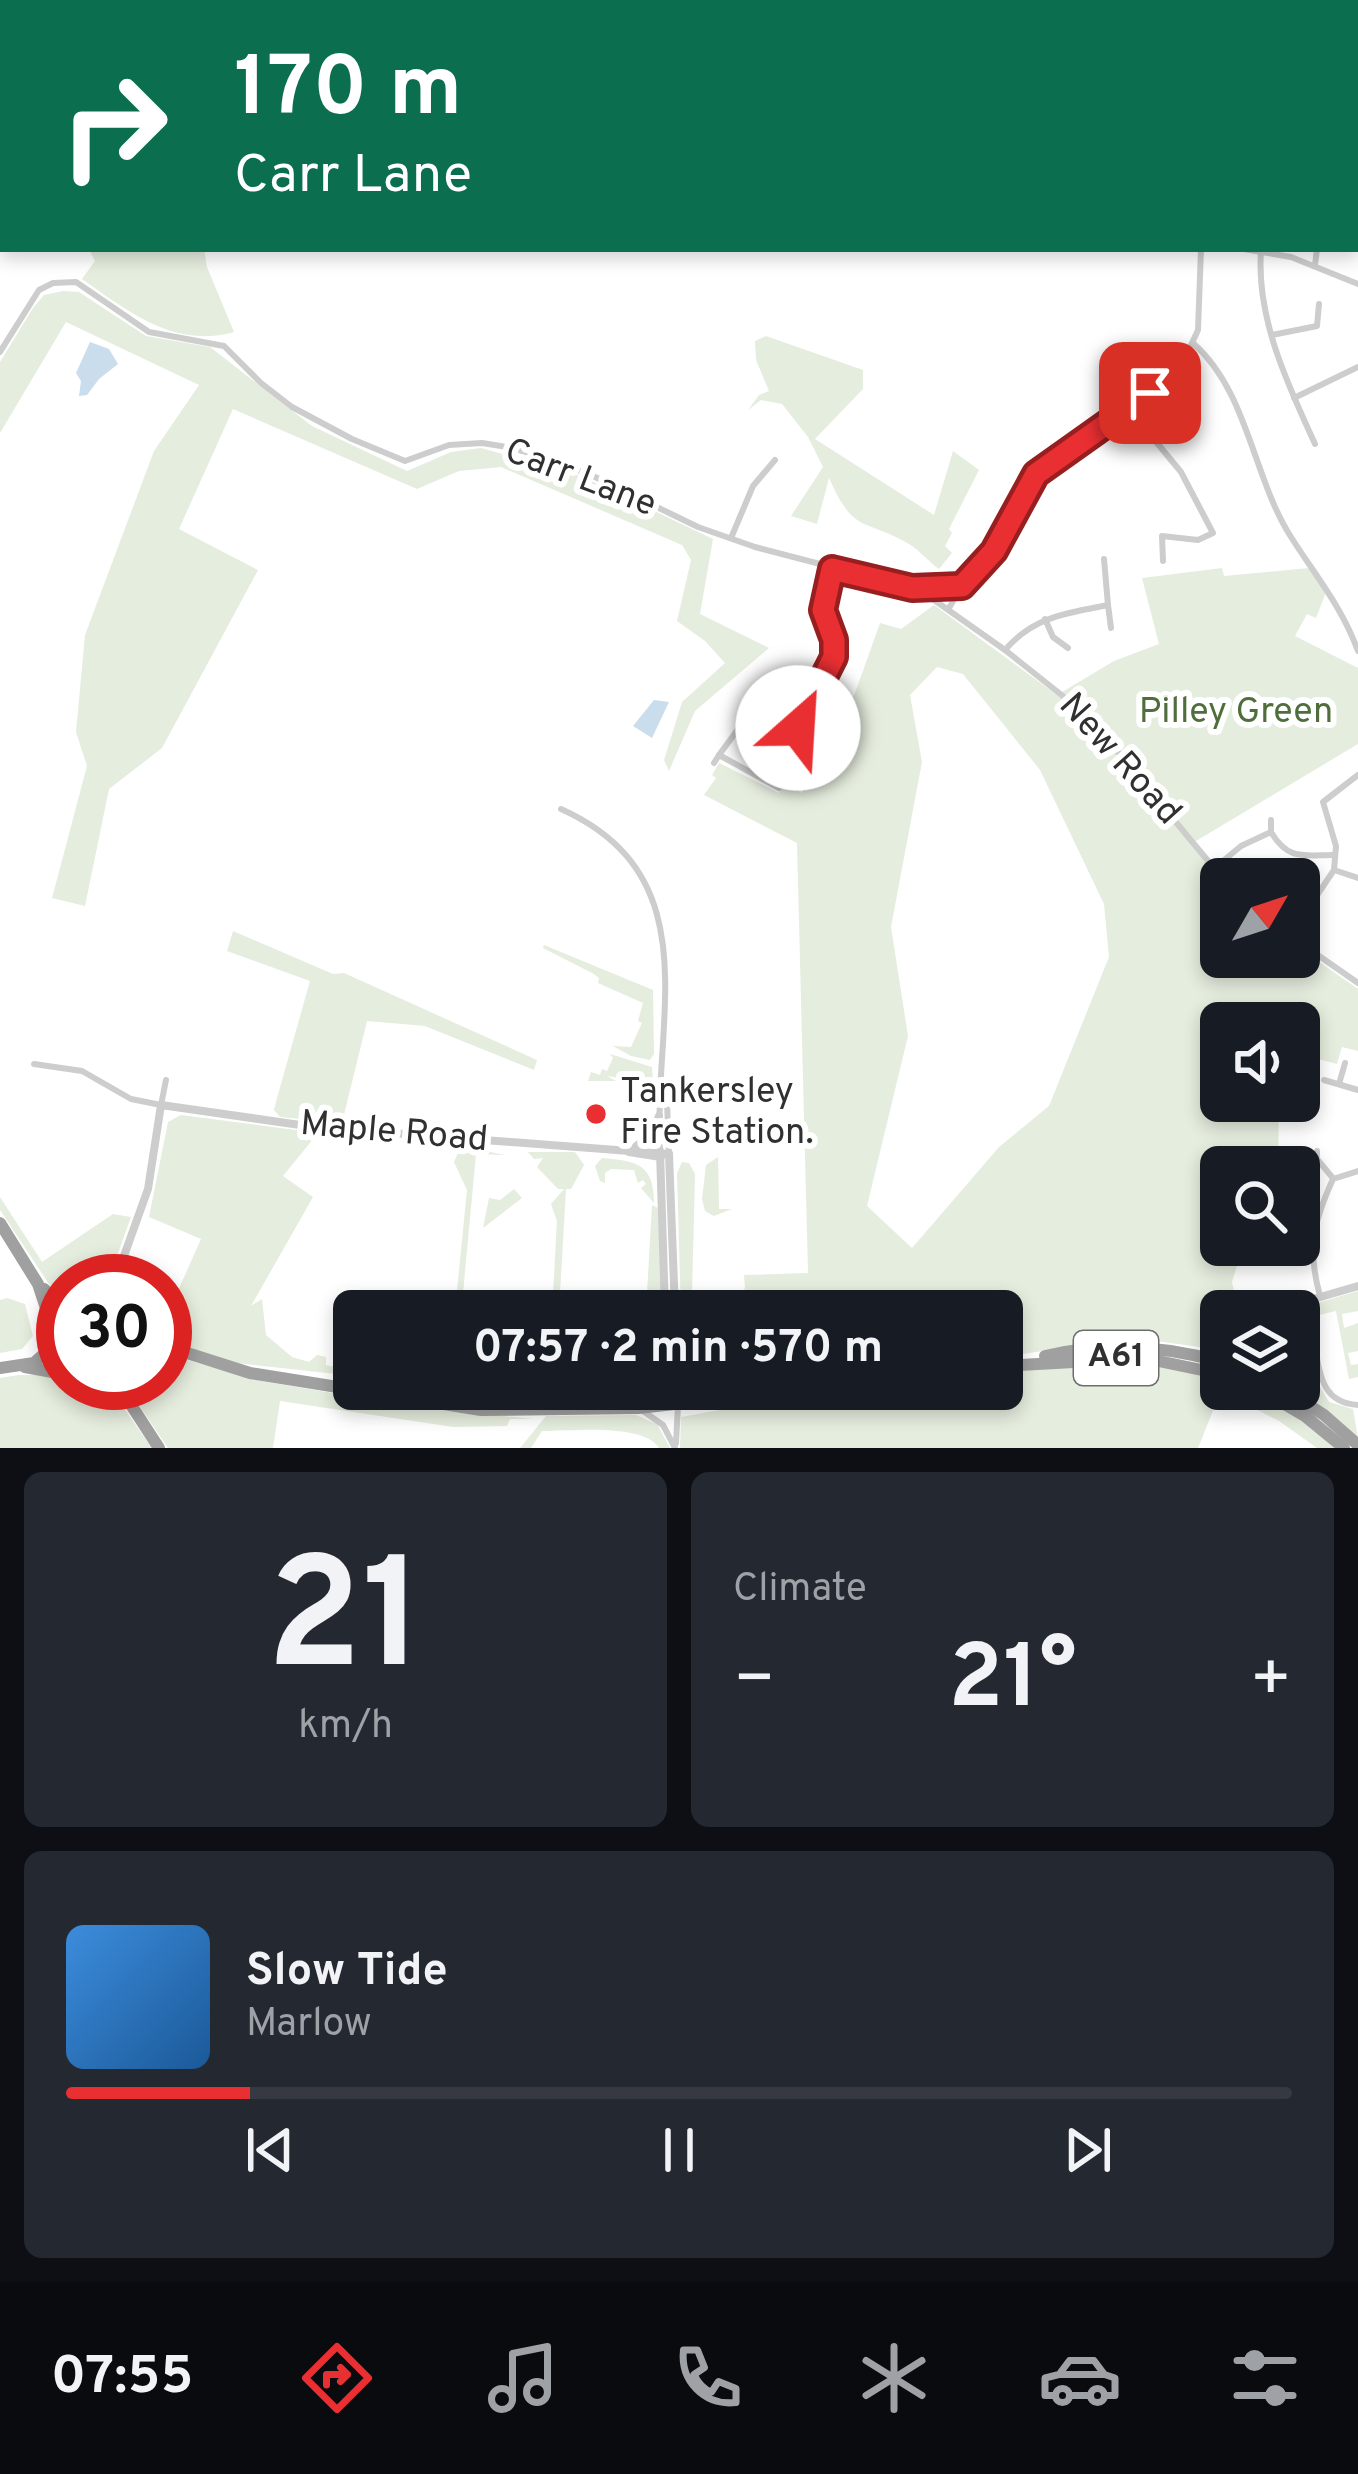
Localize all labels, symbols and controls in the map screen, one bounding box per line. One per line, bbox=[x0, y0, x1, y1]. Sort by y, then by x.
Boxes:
text: 170 m bbox=[234, 39, 462, 145]
icon: right bbox=[36, 48, 192, 204]
text: Carr Lane bbox=[234, 143, 472, 212]
pin bbox=[1099, 342, 1201, 444]
icon: arrive bbox=[1117, 360, 1183, 426]
street label: Carr Lane bbox=[498, 429, 662, 529]
position arrow bbox=[735, 665, 861, 791]
street label: New Road bbox=[1048, 684, 1190, 836]
park label: Pilley Green bbox=[1139, 690, 1333, 736]
north arrow bbox=[1200, 858, 1320, 978]
map controls bbox=[1200, 858, 1320, 1410]
button: sound bbox=[1200, 1002, 1320, 1122]
place label: Tankersley Fire Station. bbox=[620, 1070, 814, 1157]
marker: Tankersley Fire Station. bbox=[583, 1101, 609, 1127]
street label: Maple Road bbox=[298, 1102, 490, 1164]
button: search bbox=[1200, 1146, 1320, 1266]
speed limit sign: 30 bbox=[36, 1254, 192, 1410]
button: layers bbox=[1200, 1290, 1320, 1410]
text: 07:57 · 2 min · 570 m bbox=[473, 1321, 883, 1378]
road number: A61 bbox=[1074, 1331, 1158, 1385]
text: 21 bbox=[267, 1526, 424, 1724]
text: Climate bbox=[733, 1566, 867, 1615]
text: 21° bbox=[948, 1626, 1077, 1739]
text: − bbox=[733, 1641, 776, 1724]
text: + bbox=[1249, 1641, 1292, 1724]
text: km/h bbox=[298, 1703, 393, 1752]
text: Slow Tide bbox=[246, 1944, 448, 2001]
text: Marlow bbox=[246, 2001, 372, 2050]
icon: previous bbox=[237, 2117, 303, 2183]
icon: pause bbox=[646, 2117, 712, 2183]
icon: next bbox=[1055, 2117, 1121, 2183]
icon: directions bbox=[295, 2336, 379, 2420]
icon: music bbox=[481, 2336, 565, 2420]
icon: phone bbox=[666, 2336, 750, 2420]
icon: climate bbox=[852, 2336, 936, 2420]
icon: car bbox=[1038, 2336, 1122, 2420]
icon: filters bbox=[1223, 2336, 1307, 2420]
text: 07:55 bbox=[51, 2344, 193, 2413]

